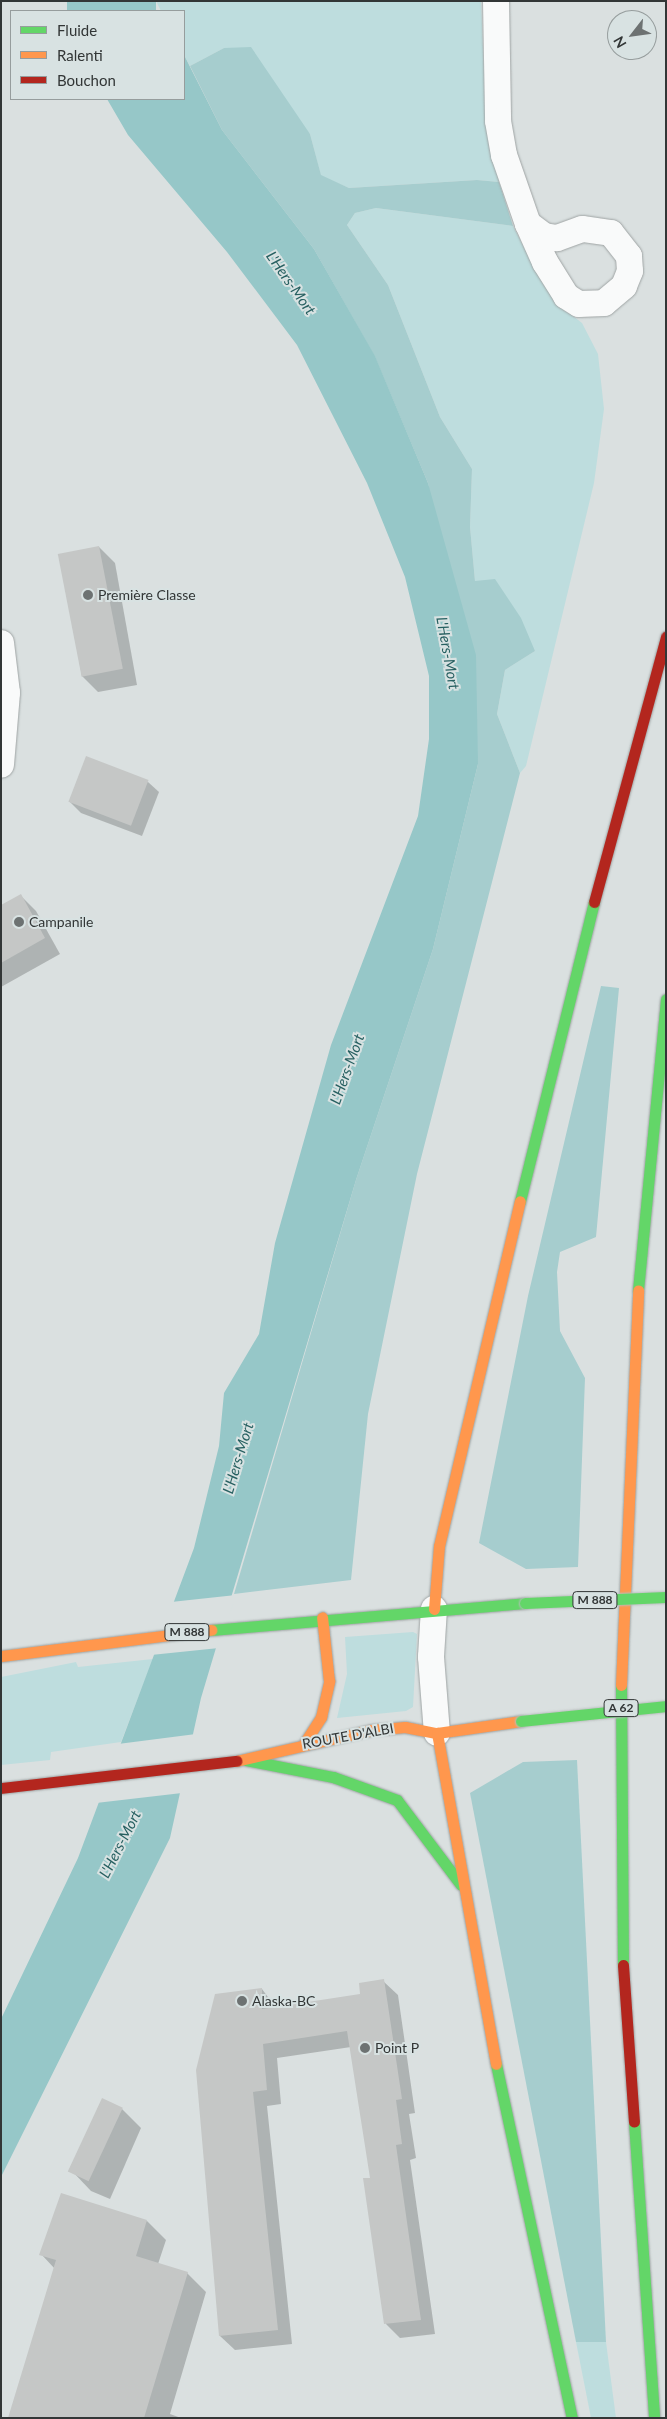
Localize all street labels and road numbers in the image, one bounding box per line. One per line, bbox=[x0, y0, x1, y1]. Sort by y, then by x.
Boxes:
road number: M 888 bbox=[571, 1590, 619, 1610]
road number: M 888 bbox=[163, 1622, 211, 1641]
road number: A 62 bbox=[602, 1699, 640, 1718]
street label: ROUTE D'ALBI bbox=[301, 1720, 395, 1752]

